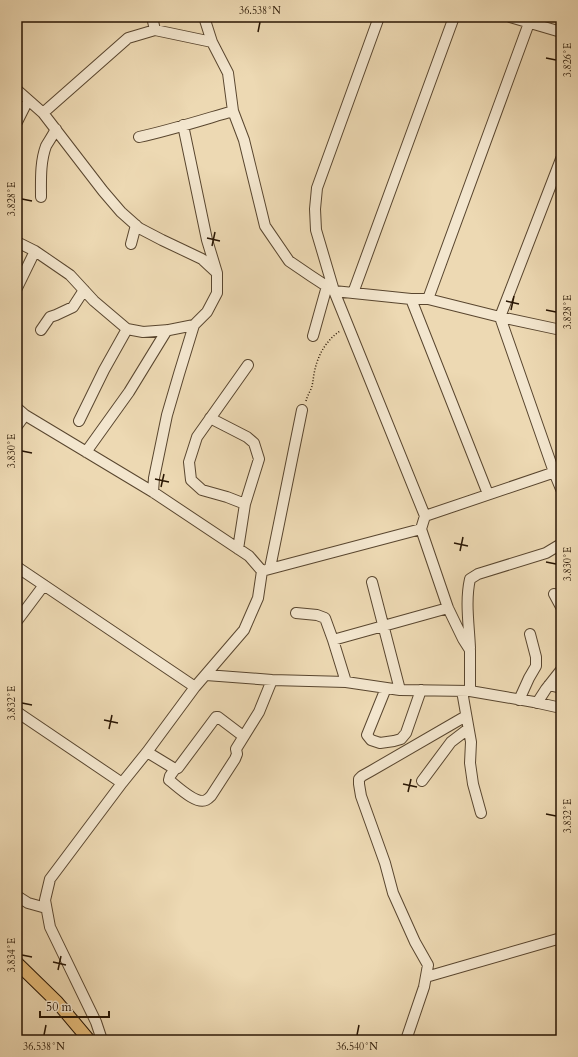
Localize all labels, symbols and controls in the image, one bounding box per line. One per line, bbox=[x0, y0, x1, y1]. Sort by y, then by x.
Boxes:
text: 36.538°N bbox=[239, 4, 281, 18]
text: 3.826°E bbox=[561, 43, 575, 77]
text: 3.828°E bbox=[5, 182, 19, 216]
text: 3.828°E bbox=[561, 295, 575, 329]
text: 3.830°E bbox=[5, 434, 19, 468]
text: 3.830°E bbox=[561, 547, 575, 581]
text: 3.832°E bbox=[5, 686, 19, 720]
text: 3.832°E bbox=[561, 799, 575, 833]
text: 3.834°E bbox=[5, 938, 19, 972]
scale bar bbox=[40, 993, 109, 1019]
text: 50 m bbox=[46, 999, 73, 1015]
text: 36.538°N bbox=[23, 1040, 65, 1054]
text: 36.540°N bbox=[336, 1040, 378, 1054]

